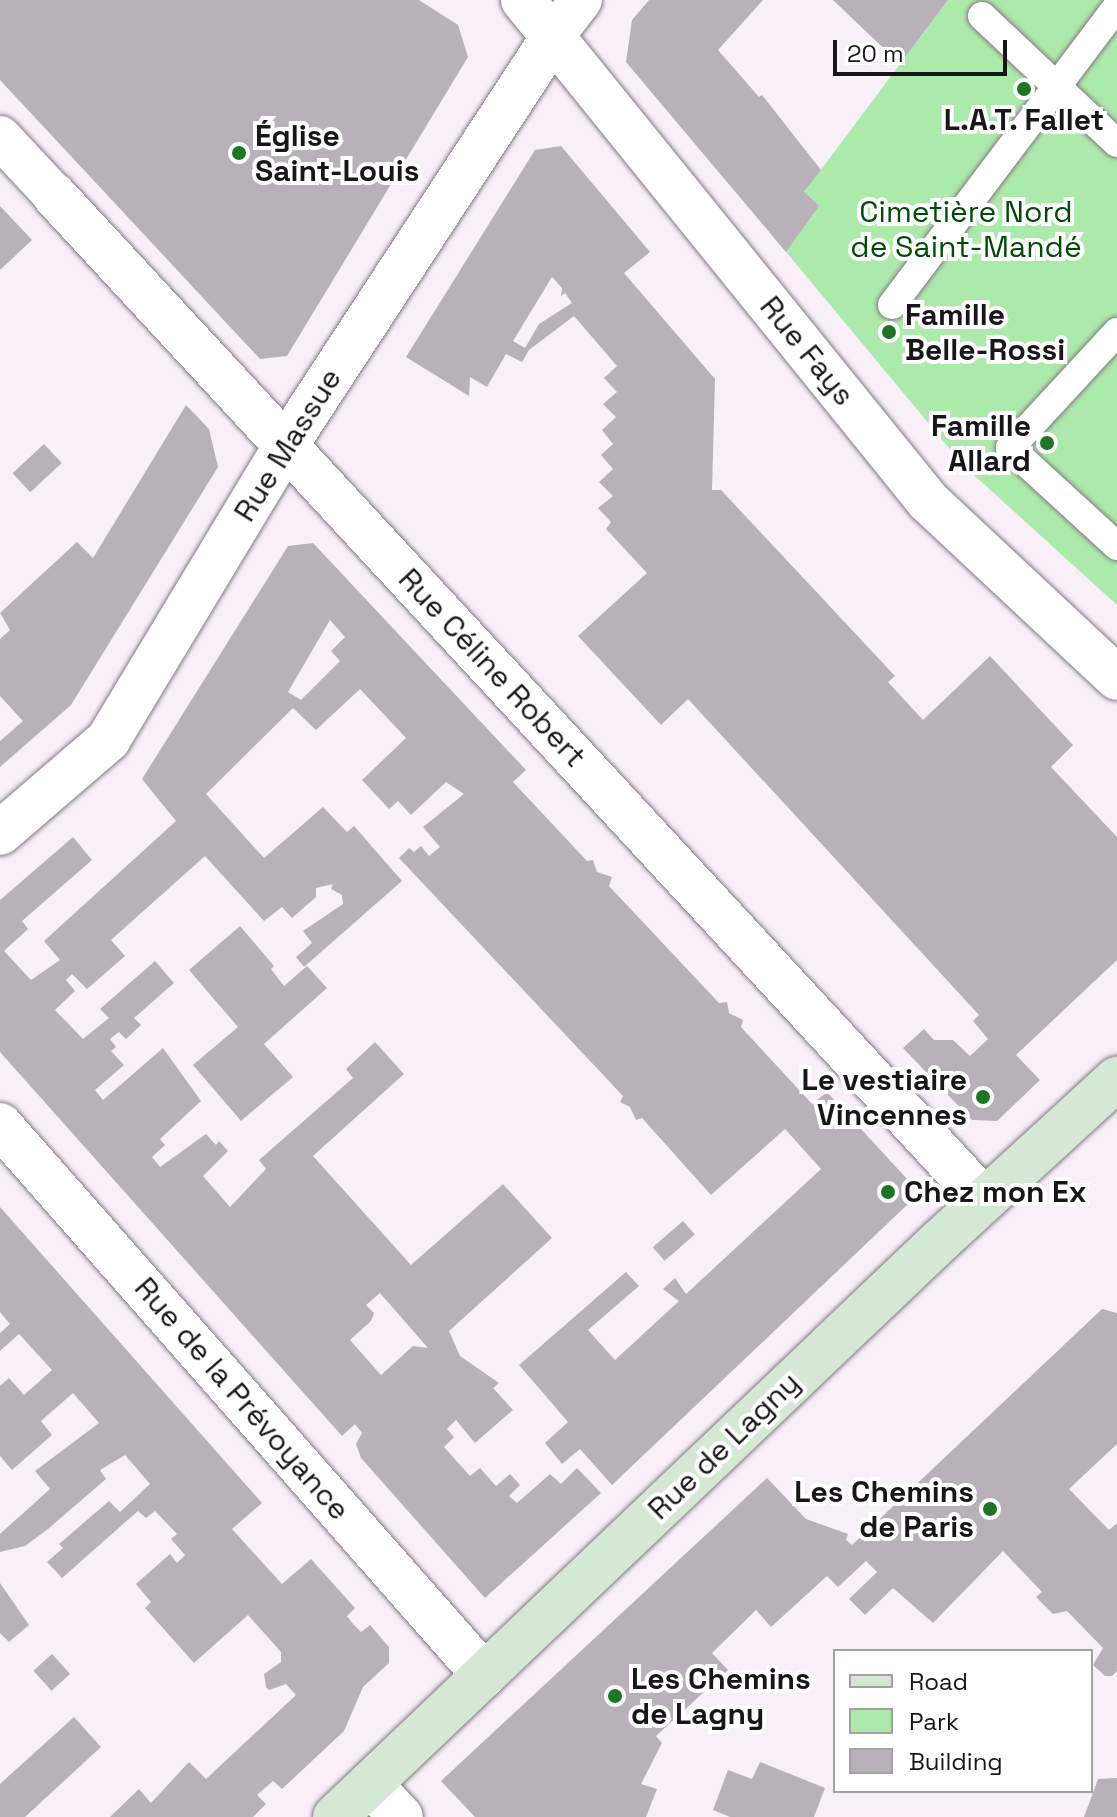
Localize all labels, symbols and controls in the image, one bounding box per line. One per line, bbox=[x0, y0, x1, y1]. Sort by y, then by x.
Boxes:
scale bar bbox=[837, 24, 1011, 74]
text: 20 m bbox=[847, 38, 904, 69]
marker: L.A.T. Fallet bbox=[1015, 80, 1033, 98]
place label: L.A.T. Fallet bbox=[943, 102, 1105, 138]
place label: Église Saint-Louis bbox=[255, 118, 419, 188]
marker: Église Saint-Louis bbox=[230, 144, 248, 162]
park label: Cimetière Nord de Saint-Mandé bbox=[850, 194, 1082, 264]
street label: Rue Fays bbox=[752, 289, 862, 413]
place label: Famille Belle-Rossi bbox=[905, 297, 1065, 368]
marker: Famille Belle-Rossi bbox=[880, 323, 898, 341]
street label: Rue Massue bbox=[227, 362, 349, 528]
place label: Famille Allard bbox=[931, 408, 1031, 478]
marker: Famille Allard bbox=[1038, 434, 1056, 452]
street label: Rue Céline Robert bbox=[391, 561, 593, 775]
place label: Le vestiaire Vincennes bbox=[801, 1062, 967, 1132]
marker: Le vestiaire Vincennes bbox=[974, 1088, 992, 1106]
place label: Chez mon Ex bbox=[904, 1174, 1086, 1210]
marker: Chez mon Ex bbox=[879, 1183, 897, 1201]
street label: Rue de la Prévoyance bbox=[127, 1270, 357, 1528]
street label: Rue de Lagny bbox=[641, 1365, 807, 1527]
place label: Les Chemins de Paris bbox=[794, 1474, 974, 1544]
marker: Les Chemins de Paris bbox=[981, 1500, 999, 1518]
legend bbox=[833, 1649, 1093, 1793]
place label: Les Chemins de Lagny bbox=[631, 1661, 811, 1732]
text: Road bbox=[909, 1666, 968, 1697]
marker: Les Chemins de Lagny bbox=[606, 1687, 624, 1705]
text: Park bbox=[909, 1706, 959, 1737]
text: Building bbox=[909, 1746, 1003, 1777]

